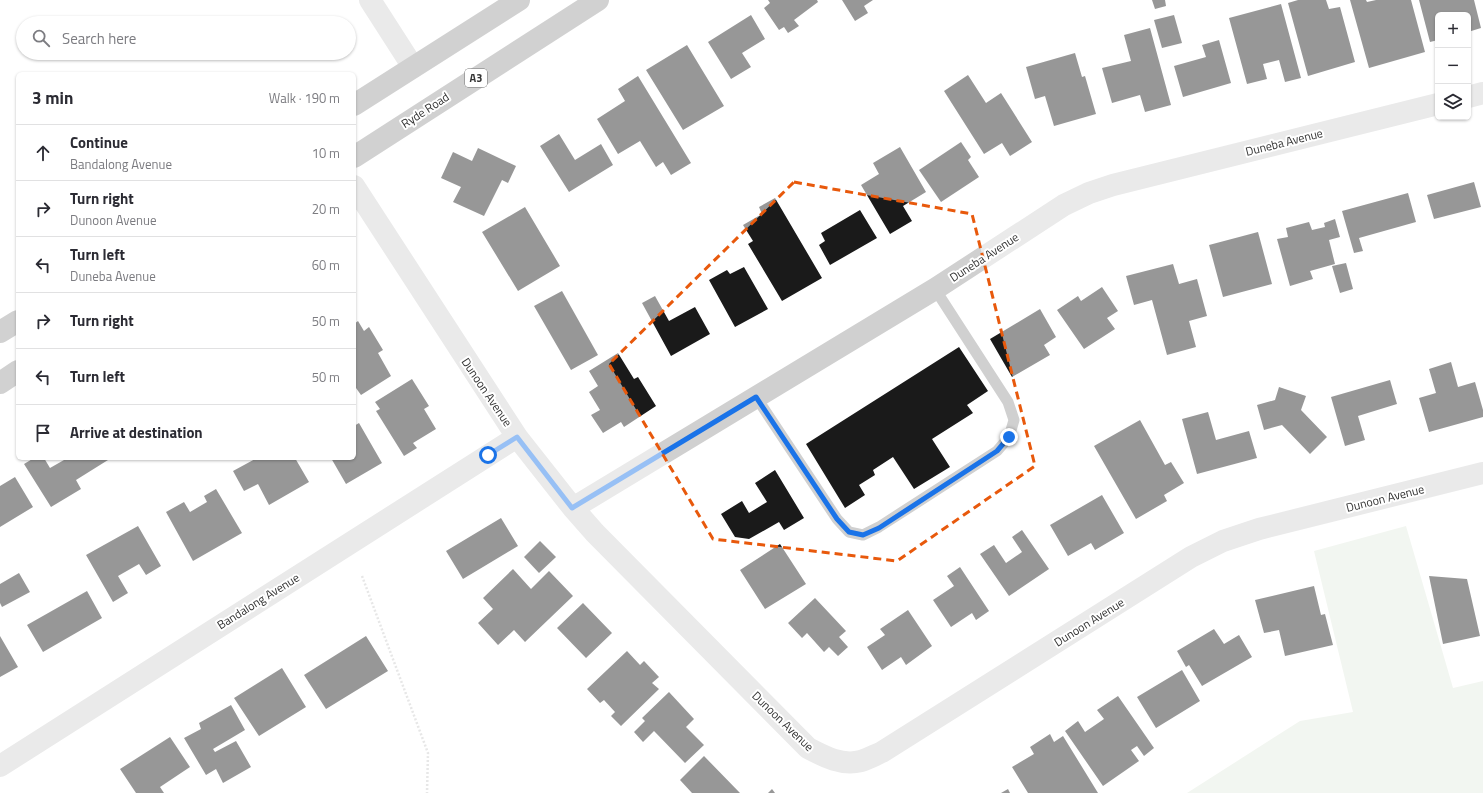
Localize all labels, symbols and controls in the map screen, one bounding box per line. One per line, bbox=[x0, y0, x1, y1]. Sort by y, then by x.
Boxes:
map controls bbox=[1435, 12, 1471, 120]
button: + bbox=[1435, 12, 1471, 48]
search box bbox=[16, 16, 356, 60]
icon: search bbox=[30, 27, 52, 49]
text: Search here bbox=[62, 27, 136, 50]
button: − bbox=[1435, 48, 1471, 84]
road number: A3 bbox=[465, 69, 487, 87]
button: layers bbox=[1435, 84, 1471, 120]
text: 3 min bbox=[32, 85, 73, 111]
street label: Ryde Road bbox=[397, 87, 453, 133]
text: Walk · 190 m bbox=[269, 88, 340, 108]
street label: Duneba Avenue bbox=[1243, 123, 1325, 161]
text: Continue bbox=[70, 131, 128, 154]
icon: ahead bbox=[32, 142, 54, 164]
text: 10 m bbox=[312, 143, 340, 163]
text: Bandalong Avenue bbox=[70, 154, 172, 174]
text: Turn right bbox=[70, 187, 134, 210]
icon: right bbox=[32, 198, 54, 220]
text: 20 m bbox=[312, 199, 340, 219]
text: Dunoon Avenue bbox=[70, 210, 157, 230]
street label: Duneba Avenue bbox=[946, 227, 1022, 287]
text: Turn left bbox=[70, 243, 125, 266]
icon: left bbox=[32, 254, 54, 276]
text: 60 m bbox=[312, 255, 340, 275]
text: Duneba Avenue bbox=[70, 266, 156, 286]
text: Turn right bbox=[70, 309, 134, 332]
icon: right bbox=[32, 310, 54, 332]
text: 50 m bbox=[312, 311, 340, 331]
street label: Dunoon Avenue bbox=[457, 354, 517, 430]
text: Turn left bbox=[70, 365, 125, 388]
icon: left bbox=[32, 366, 54, 388]
text: 50 m bbox=[312, 367, 340, 387]
text: Arrive at destination bbox=[70, 421, 203, 444]
icon: arrive bbox=[32, 422, 54, 444]
route end bbox=[1000, 428, 1018, 446]
route start bbox=[479, 446, 497, 464]
street label: Dunoon Avenue bbox=[1344, 479, 1426, 517]
street label: Bandalong Avenue bbox=[213, 568, 303, 634]
street label: Dunoon Avenue bbox=[1050, 593, 1128, 651]
street label: Dunoon Avenue bbox=[748, 686, 818, 756]

